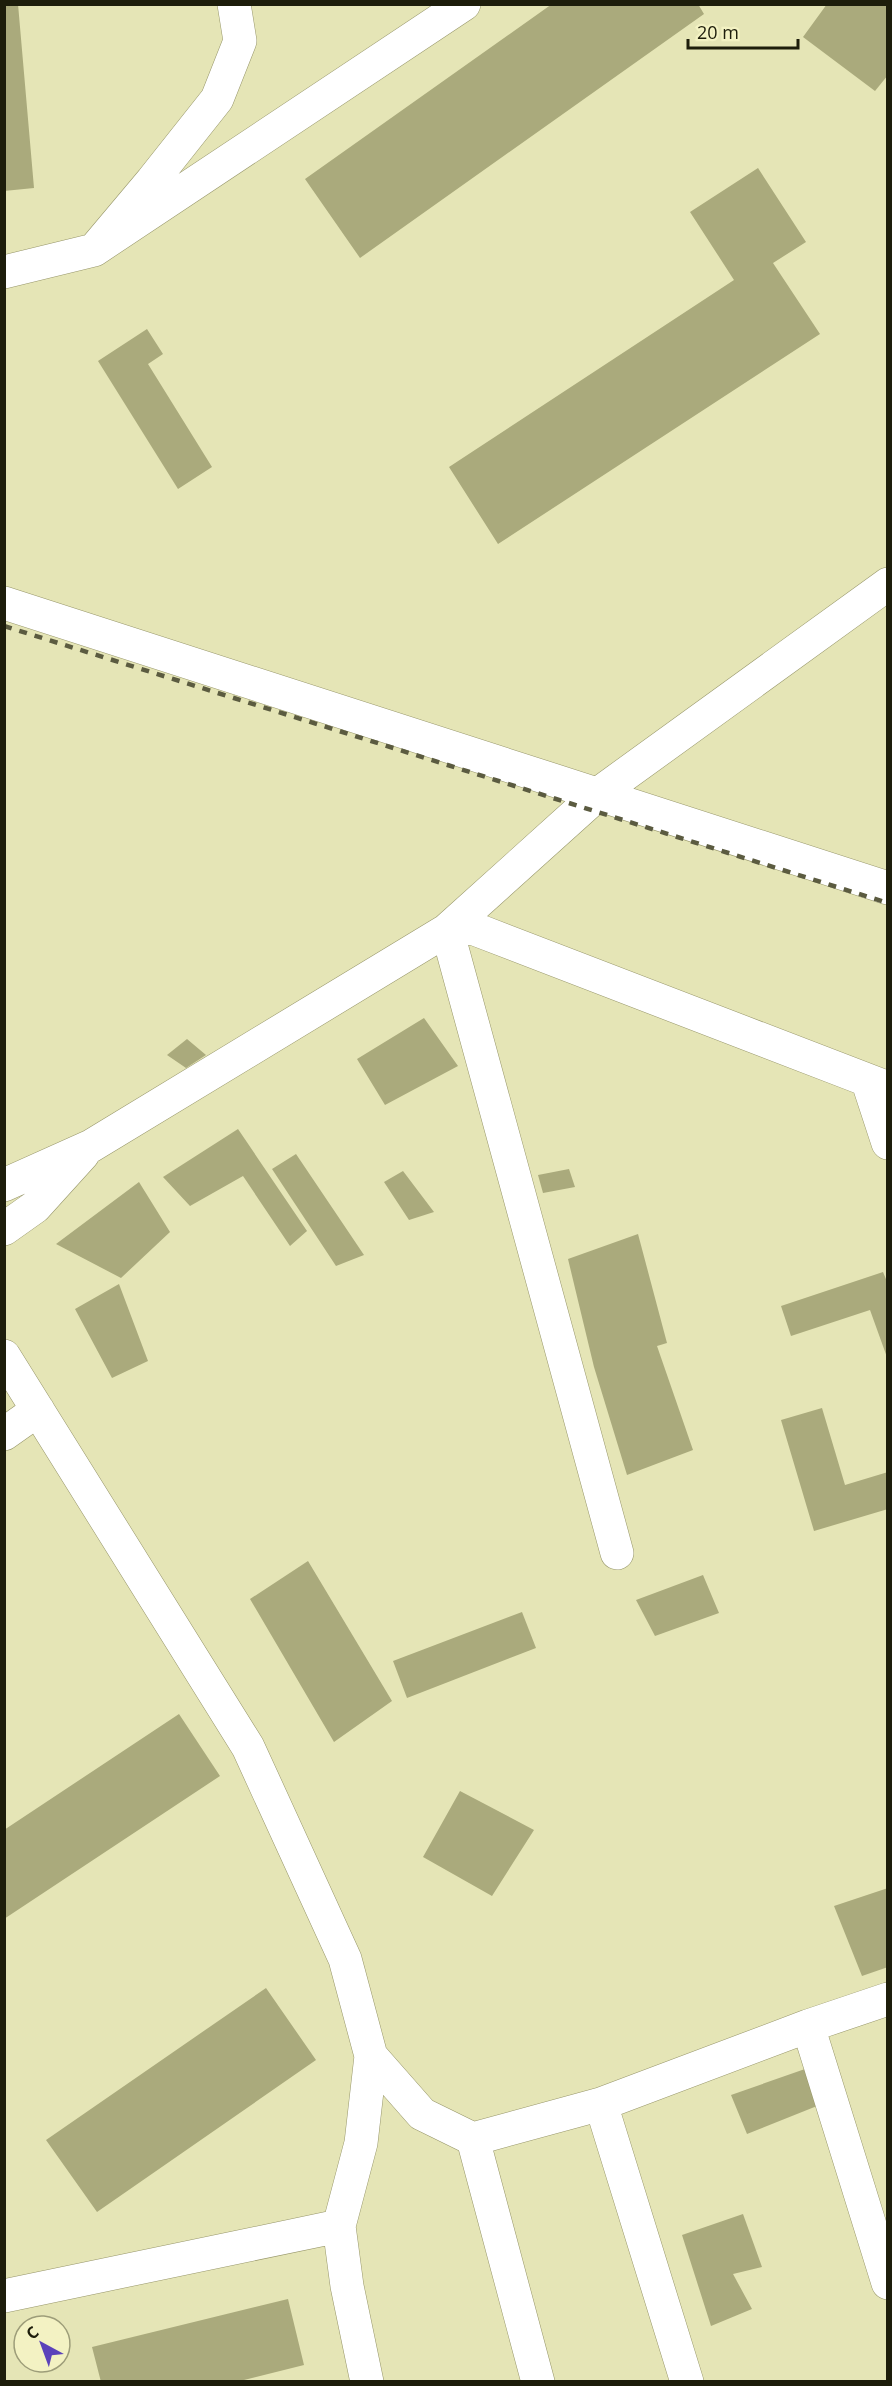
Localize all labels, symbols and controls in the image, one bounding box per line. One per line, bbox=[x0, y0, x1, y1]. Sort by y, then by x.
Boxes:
scale bar bbox=[688, 12, 798, 50]
text: 20 m bbox=[697, 20, 739, 44]
north arrow bbox=[12, 2314, 72, 2374]
text: С bbox=[21, 2321, 43, 2344]

